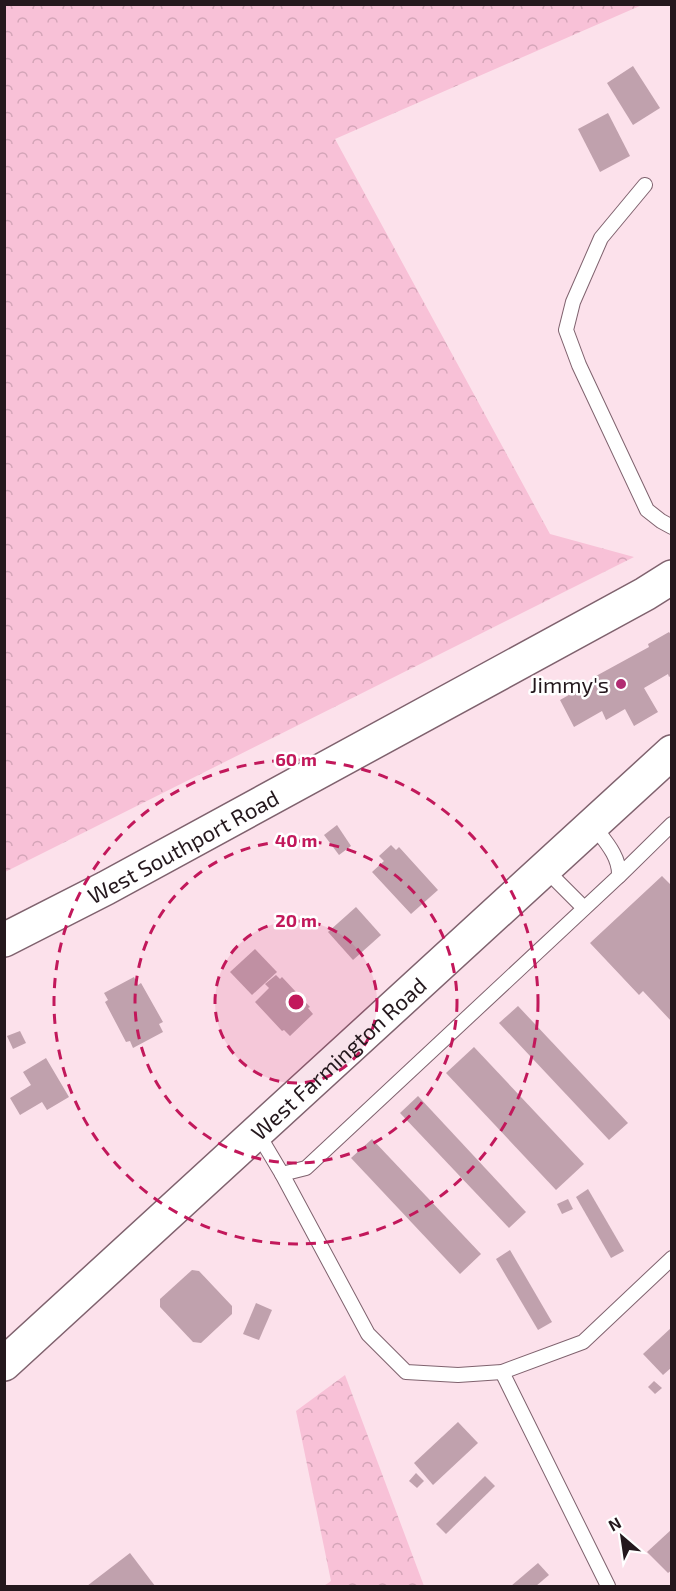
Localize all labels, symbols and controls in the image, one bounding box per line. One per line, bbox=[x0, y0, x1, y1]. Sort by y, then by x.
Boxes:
place label: Jimmy's bbox=[530, 671, 609, 697]
marker: Jimmy's bbox=[614, 677, 628, 691]
text: 60 m bbox=[275, 748, 317, 770]
street label: West Southport Road bbox=[83, 784, 283, 908]
text: 40 m bbox=[275, 829, 317, 851]
text: 20 m bbox=[275, 909, 317, 931]
street label: West Farmington Road bbox=[245, 971, 431, 1145]
centre of rings bbox=[286, 992, 306, 1012]
north arrow bbox=[592, 1507, 652, 1567]
text: N bbox=[605, 1512, 624, 1535]

